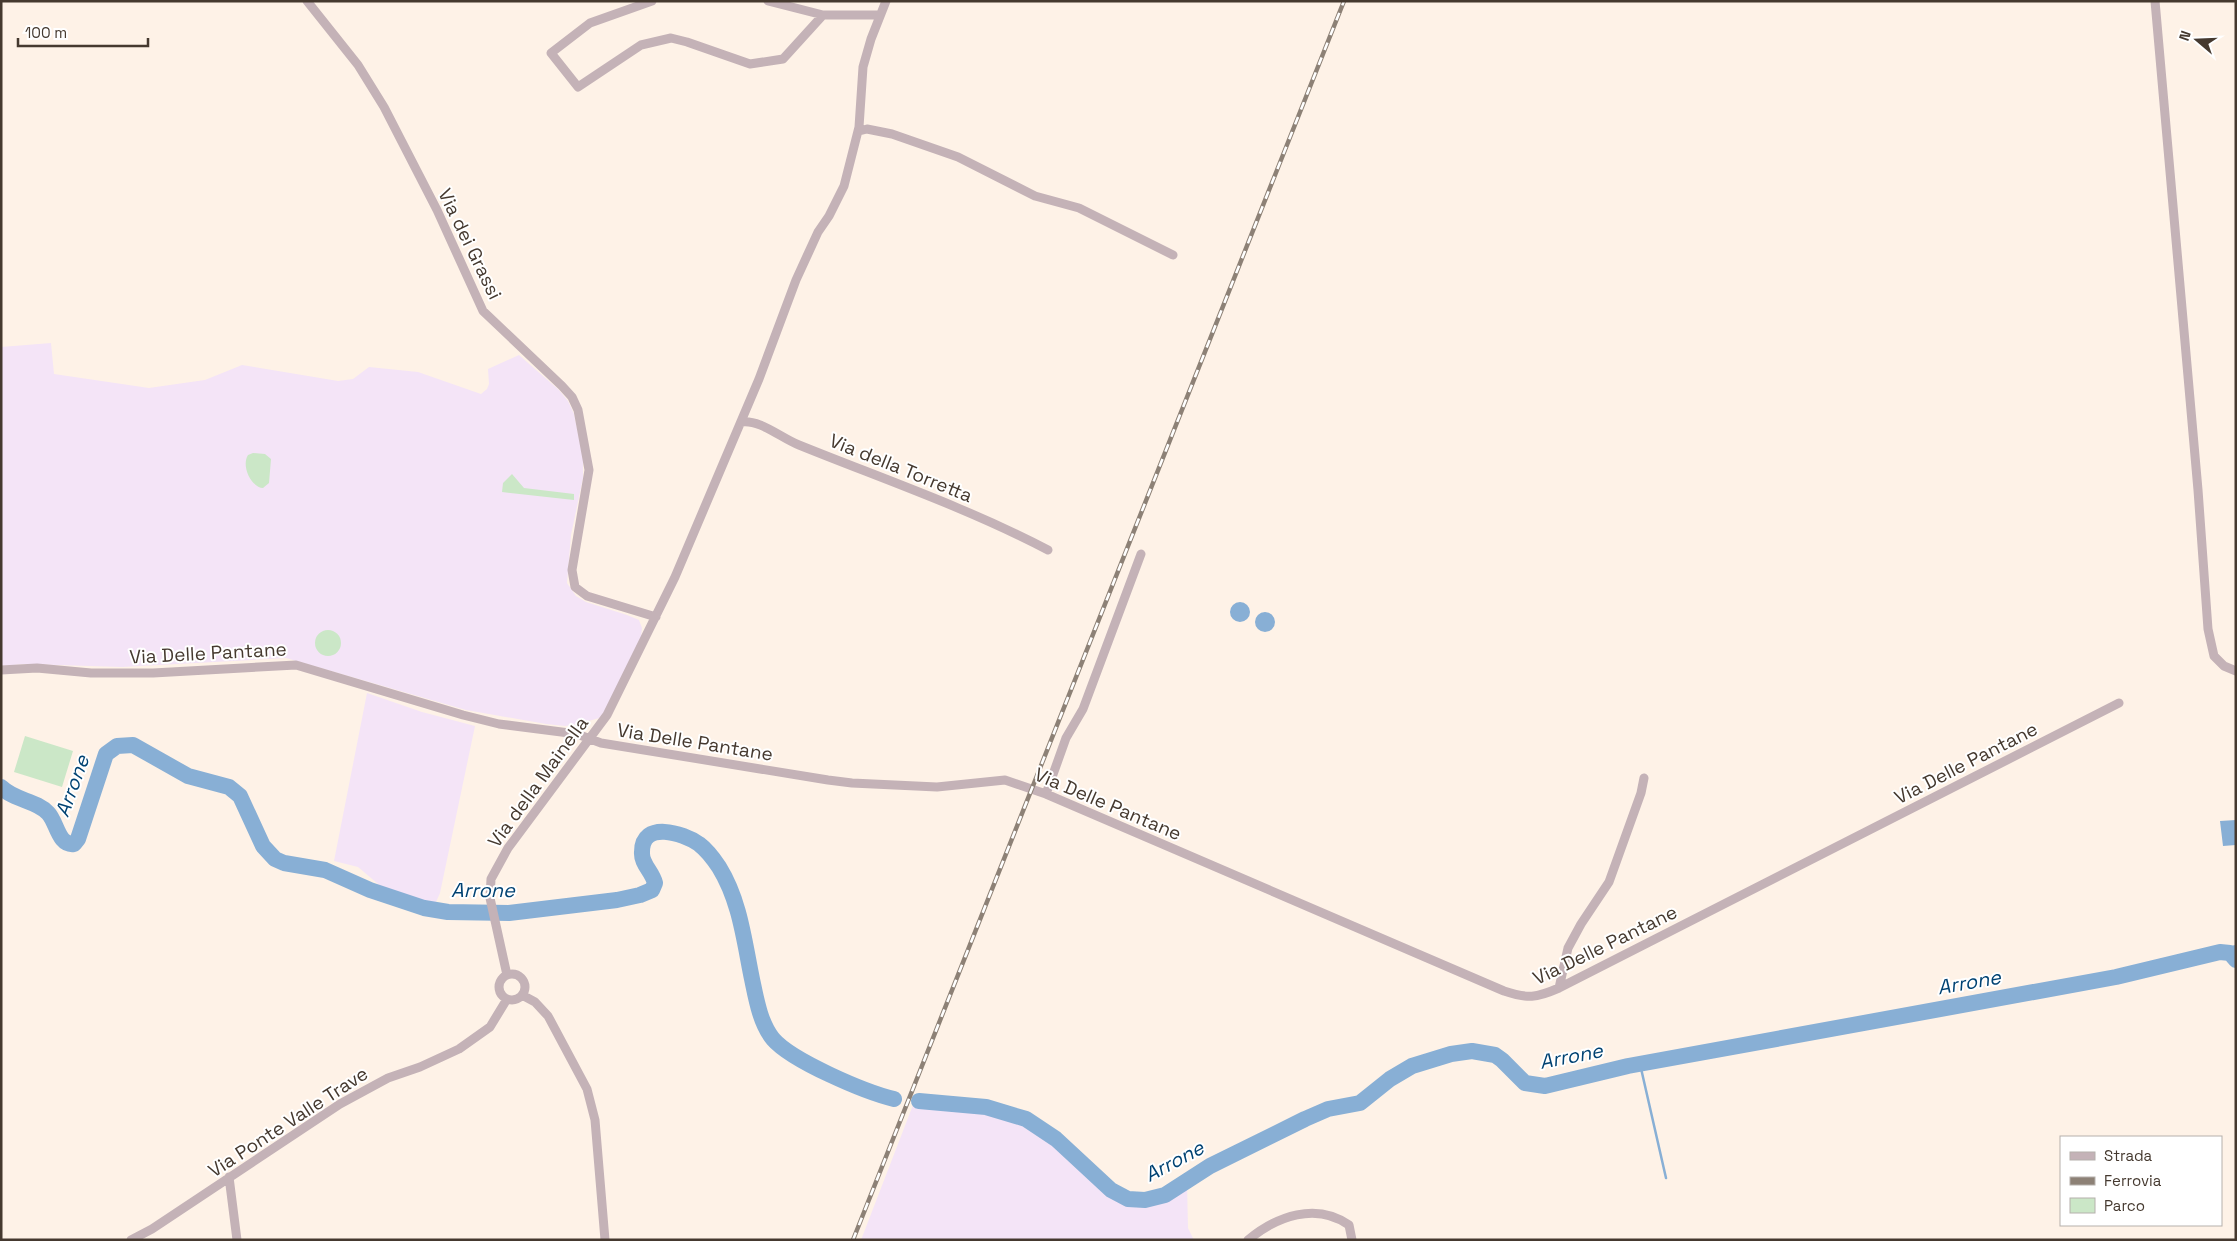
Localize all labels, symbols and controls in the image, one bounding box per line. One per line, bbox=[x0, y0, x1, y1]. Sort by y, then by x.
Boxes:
scale bar bbox=[18, 15, 148, 47]
north arrow bbox=[2172, 15, 2222, 65]
text: 100 m bbox=[25, 23, 67, 42]
text: N bbox=[2175, 28, 2195, 43]
street label: Via dei Grassi bbox=[432, 185, 508, 303]
street label: Via della Torretta bbox=[826, 428, 976, 508]
street label: Via Delle Pantane bbox=[129, 636, 287, 670]
street label: Via della Mainella bbox=[482, 712, 594, 852]
street label: Via Delle Pantane bbox=[1890, 716, 2042, 810]
street label: Via Delle Pantane bbox=[615, 717, 775, 767]
water label: Arrone bbox=[49, 750, 96, 820]
street label: Via Delle Pantane bbox=[1031, 762, 1185, 846]
water label: Arrone bbox=[451, 877, 516, 903]
street label: Via Delle Pantane bbox=[1529, 899, 1681, 991]
water label: Arrone bbox=[1935, 963, 2004, 1000]
water label: Arrone bbox=[1537, 1037, 1606, 1075]
street label: Via Ponte Valle Trave bbox=[203, 1061, 373, 1183]
water label: Arrone bbox=[1140, 1134, 1209, 1187]
legend bbox=[2060, 1136, 2222, 1226]
text: Strada bbox=[2104, 1146, 2153, 1165]
text: Ferrovia bbox=[2104, 1171, 2162, 1190]
text: Parco bbox=[2104, 1196, 2145, 1215]

